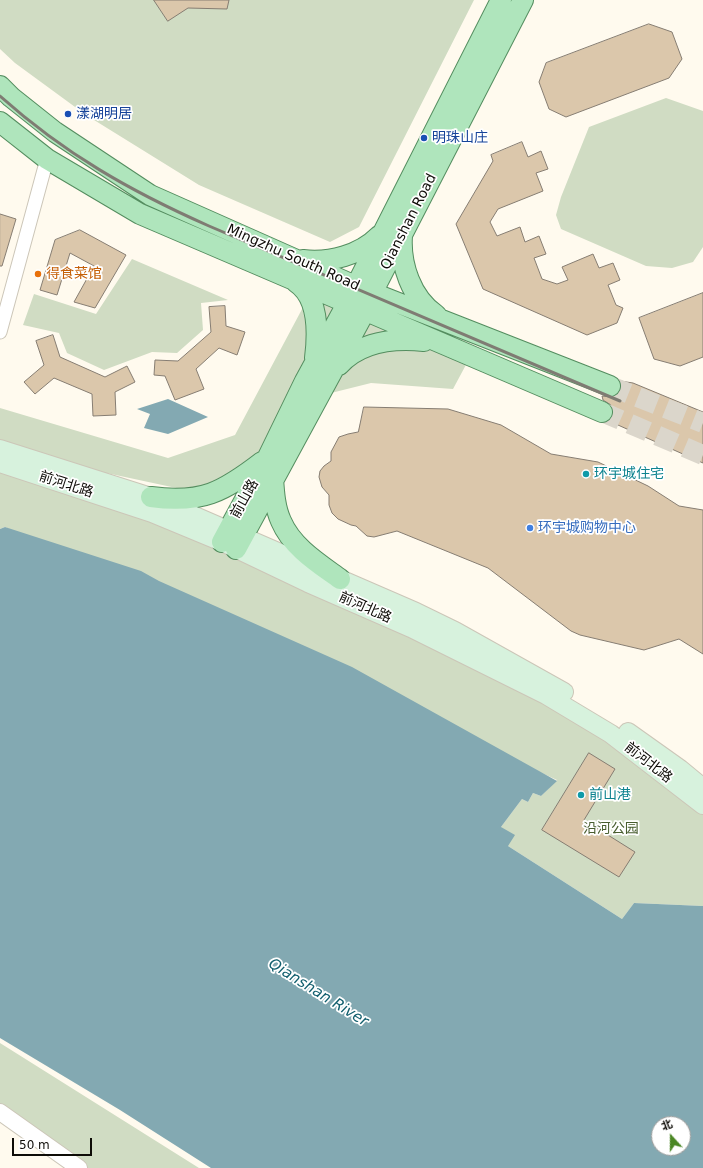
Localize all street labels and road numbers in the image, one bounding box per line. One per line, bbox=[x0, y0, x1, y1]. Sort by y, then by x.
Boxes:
street label: Qianshan Road bbox=[378, 171, 440, 273]
street label: Mingzhu South Road bbox=[224, 221, 362, 295]
street label: 前河北路 bbox=[37, 468, 95, 502]
street label: 前山路 bbox=[227, 477, 263, 521]
street label: 前河北路 bbox=[336, 589, 394, 627]
street label: 前河北路 bbox=[621, 739, 675, 787]

